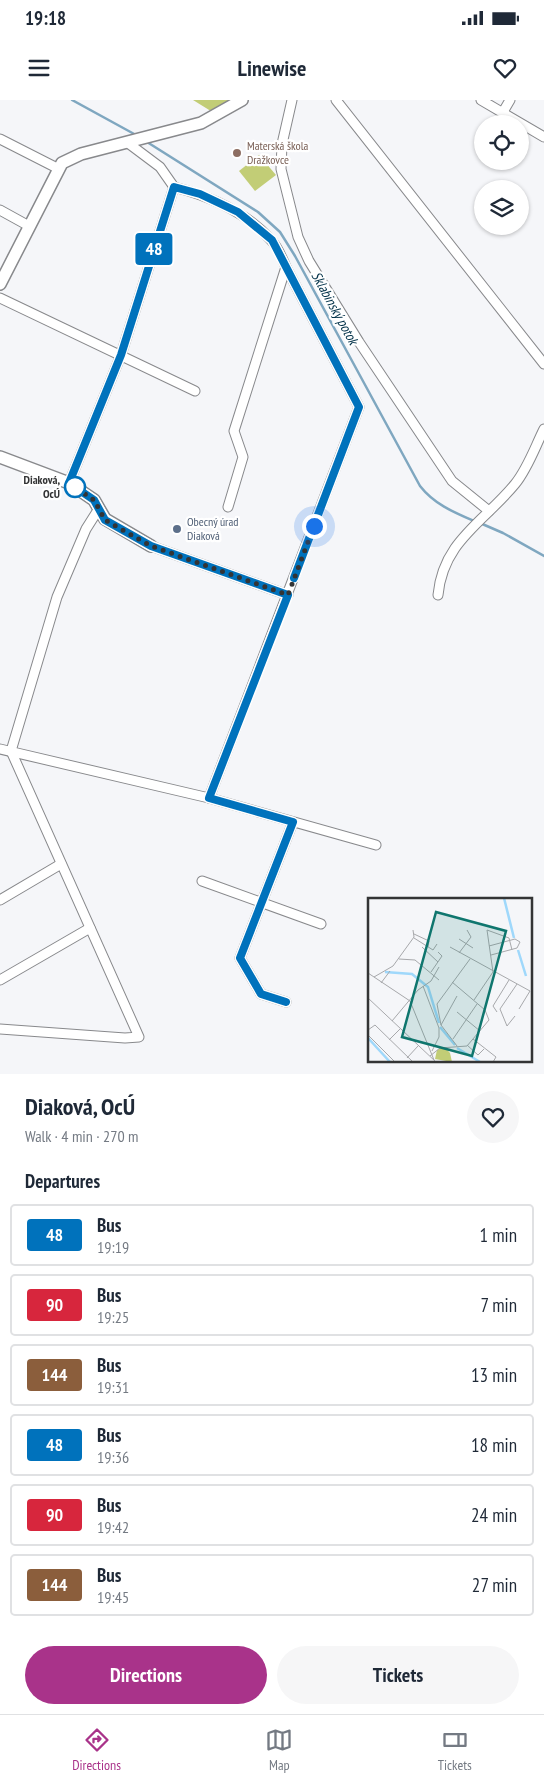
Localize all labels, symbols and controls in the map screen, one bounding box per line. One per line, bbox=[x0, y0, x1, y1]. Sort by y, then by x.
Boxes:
text: 19:18 bbox=[25, 6, 66, 30]
icon: menu bbox=[25, 54, 53, 82]
text: Linewise bbox=[238, 54, 306, 82]
icon: heart bbox=[491, 54, 519, 82]
map controls bbox=[474, 115, 529, 235]
button: locate bbox=[474, 115, 529, 170]
place label: Materská škola Dražkovce bbox=[247, 138, 309, 167]
marker: Materská škola Dražkovce bbox=[231, 147, 243, 159]
button: layers bbox=[474, 180, 529, 235]
line badge: 48 bbox=[132, 233, 176, 265]
text: 48 bbox=[145, 237, 163, 260]
water label: Sklabinský potok bbox=[308, 268, 363, 349]
place label: Diaková, OcÚ bbox=[24, 472, 60, 501]
marker: Diaková, OcÚ bbox=[64, 476, 86, 498]
place label: Obecný úrad Diaková bbox=[187, 514, 238, 543]
your location bbox=[302, 514, 327, 539]
marker: Obecný úrad Diaková bbox=[171, 523, 183, 535]
inset map bbox=[368, 898, 532, 1062]
text: Diaková, OcÚ bbox=[25, 1091, 135, 1122]
button: heart bbox=[467, 1091, 519, 1143]
text: Walk · 4 min · 270 m bbox=[25, 1126, 138, 1146]
text: Departures bbox=[25, 1169, 100, 1193]
text: Bus bbox=[97, 1213, 121, 1237]
text: 48 bbox=[46, 1223, 63, 1246]
text: 1 min bbox=[480, 1223, 517, 1247]
text: 19:19 bbox=[97, 1237, 129, 1257]
text: Bus bbox=[97, 1283, 121, 1307]
text: 90 bbox=[46, 1293, 63, 1316]
text: 7 min bbox=[480, 1293, 517, 1317]
text: 19:25 bbox=[97, 1307, 129, 1327]
text: Bus bbox=[97, 1353, 121, 1377]
text: 144 bbox=[42, 1363, 67, 1386]
text: 13 min bbox=[471, 1363, 517, 1387]
text: 19:31 bbox=[97, 1377, 129, 1397]
text: Bus bbox=[97, 1423, 121, 1447]
text: 48 bbox=[46, 1433, 63, 1456]
text: 18 min bbox=[471, 1433, 517, 1457]
text: 19:36 bbox=[97, 1447, 129, 1467]
text: Bus bbox=[97, 1493, 121, 1517]
text: 90 bbox=[46, 1503, 63, 1526]
text: 24 min bbox=[471, 1503, 517, 1527]
text: 19:42 bbox=[97, 1517, 129, 1537]
text: Bus bbox=[97, 1563, 121, 1587]
text: 144 bbox=[42, 1573, 67, 1596]
text: 27 min bbox=[472, 1573, 517, 1597]
text: 19:45 bbox=[97, 1587, 129, 1607]
button: Directions bbox=[25, 1646, 267, 1704]
button: Tickets bbox=[277, 1646, 519, 1704]
tab: Directions bbox=[72, 1726, 121, 1774]
tab: Map bbox=[265, 1726, 293, 1774]
tab: Tickets bbox=[438, 1726, 472, 1774]

